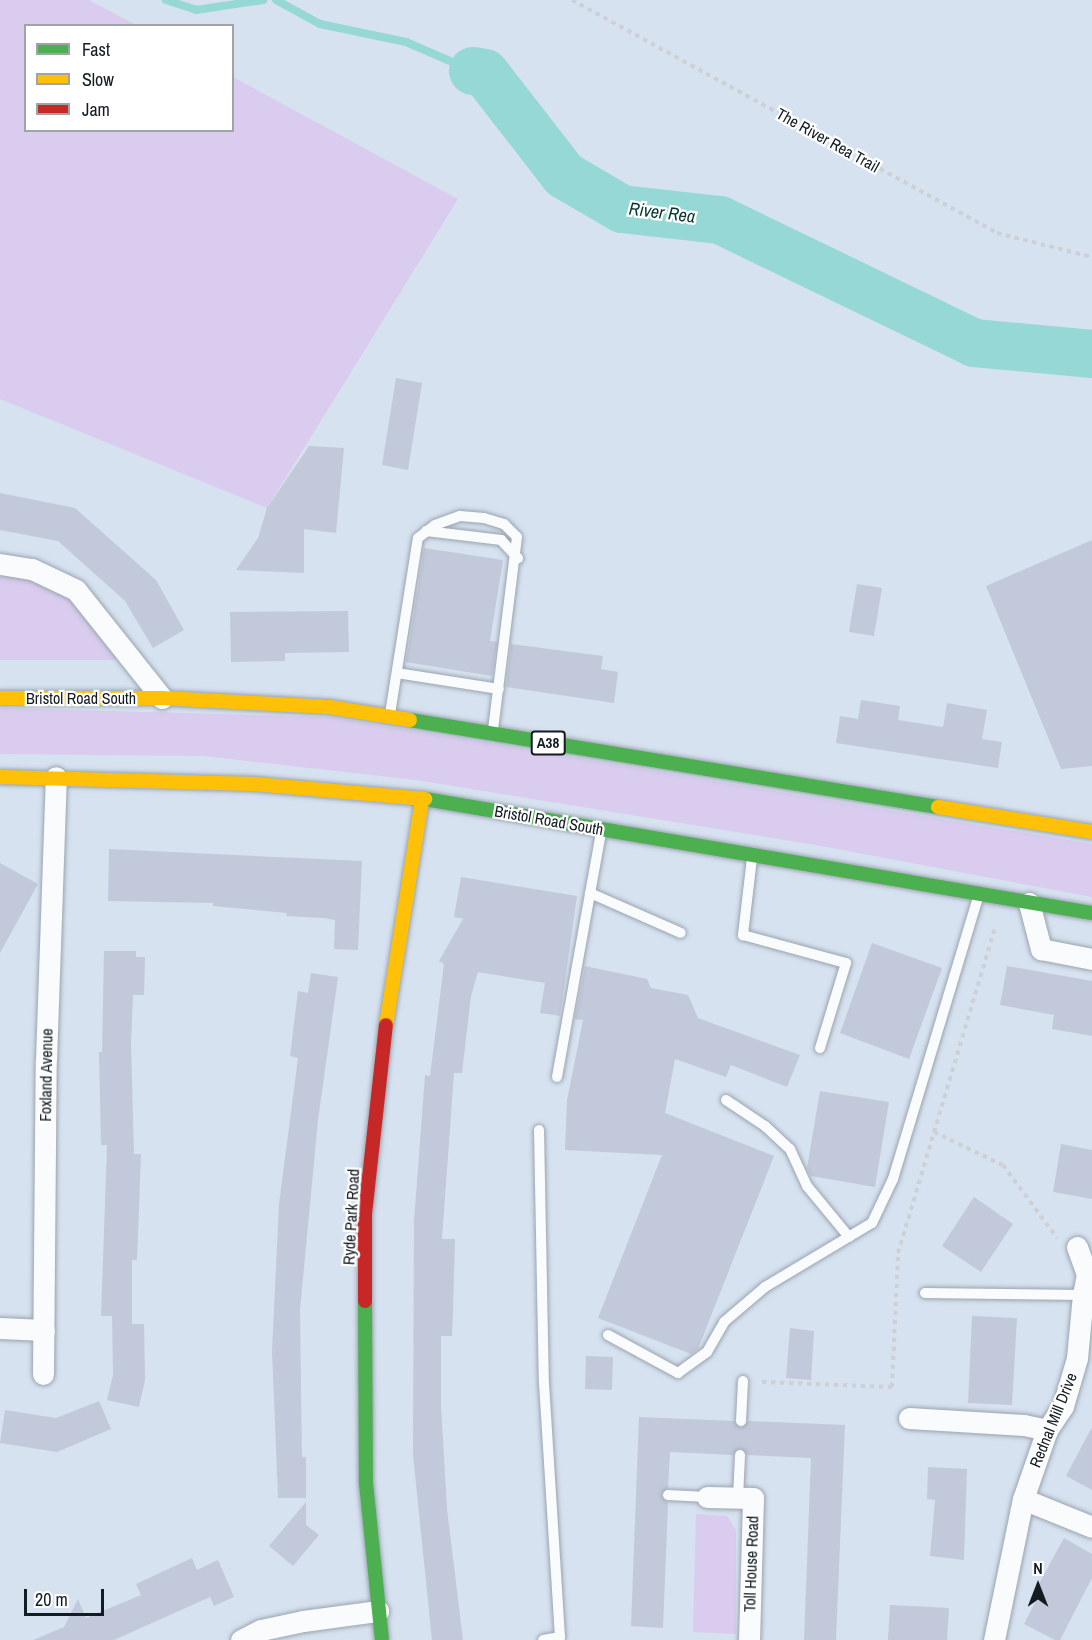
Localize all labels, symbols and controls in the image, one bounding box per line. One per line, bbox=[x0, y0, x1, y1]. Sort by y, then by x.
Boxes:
legend bbox=[24, 24, 234, 132]
text: Fast bbox=[82, 37, 110, 62]
text: Slow bbox=[82, 67, 114, 92]
text: Jam bbox=[82, 97, 110, 122]
street label: The River Rea Trail bbox=[773, 104, 883, 176]
water label: River Rea bbox=[628, 198, 696, 228]
street label: Bristol Road South bbox=[26, 688, 136, 708]
road number: A38 bbox=[530, 731, 566, 755]
street label: Bristol Road South bbox=[493, 801, 605, 839]
street label: Foxland Avenue bbox=[36, 1028, 56, 1122]
street label: Ryde Park Road bbox=[339, 1168, 363, 1266]
street label: Rednal Mill Drive bbox=[1025, 1370, 1081, 1470]
street label: Toll House Road bbox=[740, 1516, 762, 1612]
north arrow bbox=[1008, 1556, 1068, 1616]
text: N bbox=[1033, 1557, 1043, 1579]
scale bar bbox=[27, 1577, 106, 1615]
text: 20 m bbox=[35, 1587, 68, 1612]

